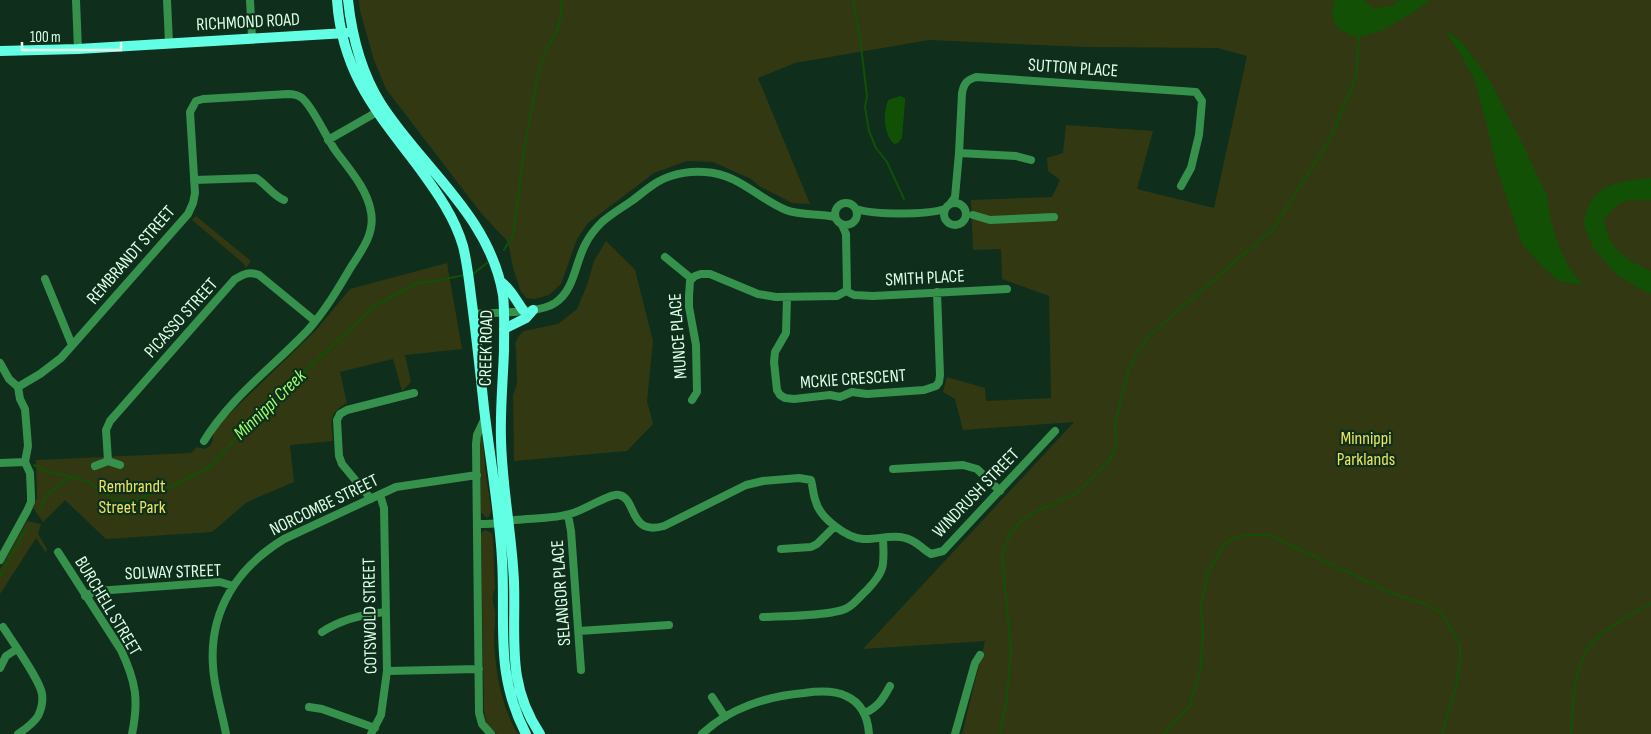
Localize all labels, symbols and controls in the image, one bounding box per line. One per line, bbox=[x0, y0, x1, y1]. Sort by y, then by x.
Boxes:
street label: RICHMOND ROAD bbox=[196, 9, 300, 35]
scale bar bbox=[22, 20, 121, 52]
text: 100 m bbox=[30, 28, 61, 47]
street label: SUTTON PLACE bbox=[1027, 54, 1119, 82]
street label: REMBRANDT STREET bbox=[83, 201, 179, 309]
street label: SMITH PLACE bbox=[885, 265, 965, 291]
street label: PICASSO STREET bbox=[140, 274, 222, 362]
street label: MUNCE PLACE bbox=[665, 292, 691, 380]
street label: CREEK ROAD bbox=[475, 310, 497, 386]
water label: Minnippi Creek bbox=[229, 364, 312, 445]
street label: MCKIE CRESCENT bbox=[799, 365, 907, 393]
park label: Minnippi Parklands bbox=[1337, 428, 1395, 470]
street label: WINDRUSH STREET bbox=[928, 444, 1024, 542]
street label: NORCOMBE STREET bbox=[266, 470, 382, 540]
park label: Rembrandt Street Park bbox=[98, 476, 166, 518]
street label: SELANGOR PLACE bbox=[547, 539, 575, 647]
street label: BURCHELL STREET bbox=[70, 553, 146, 659]
street label: COTSWOLD STREET bbox=[358, 558, 382, 674]
street label: SOLWAY STREET bbox=[124, 560, 222, 584]

